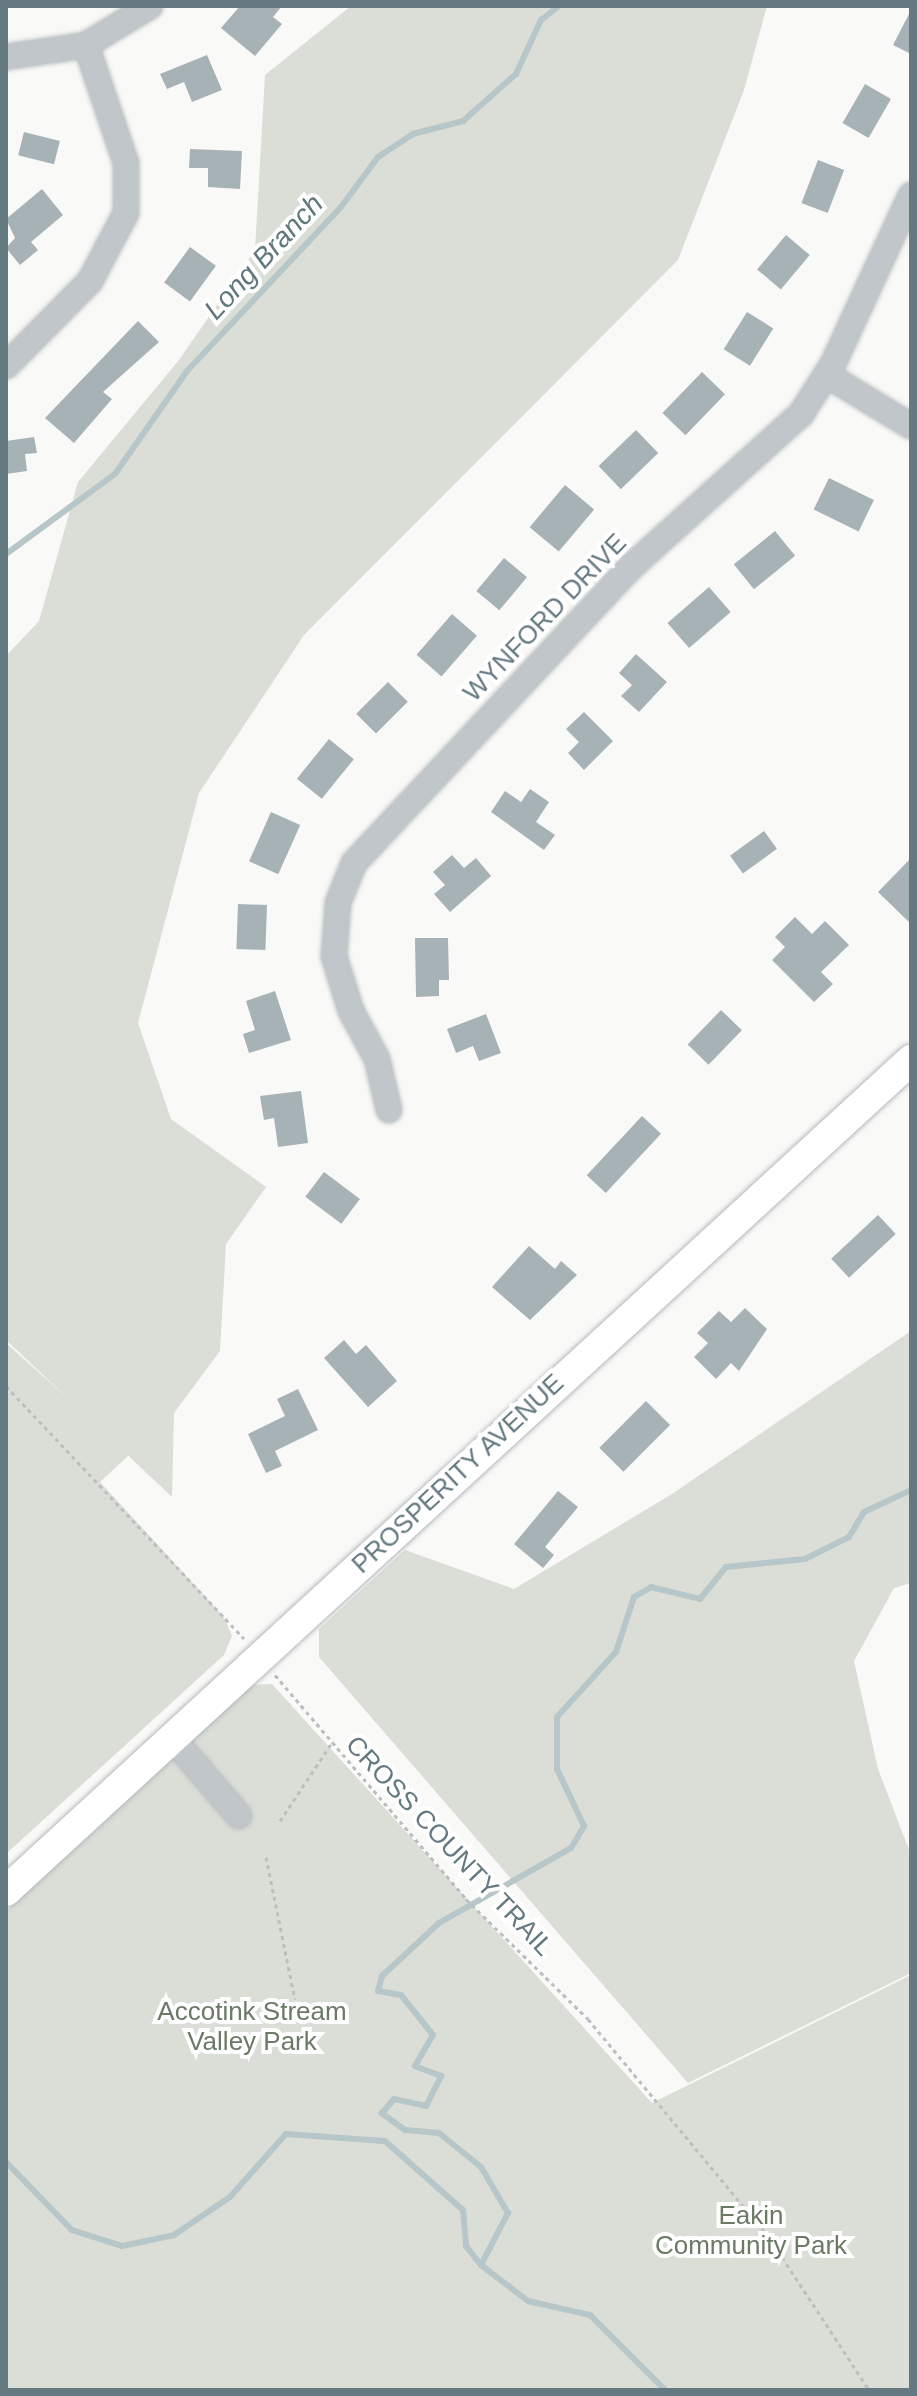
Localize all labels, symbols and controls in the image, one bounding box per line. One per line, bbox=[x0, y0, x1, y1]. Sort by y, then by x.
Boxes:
water label: Long Branch bbox=[198, 187, 330, 327]
street label: WYNFORD DRIVE bbox=[457, 528, 633, 708]
street label: PROSPERITY AVENUE bbox=[345, 1367, 571, 1581]
street label: CROSS COUNTY TRAIL bbox=[339, 1729, 559, 1963]
park label: Accotink Stream Valley Park bbox=[157, 1996, 347, 2058]
park label: Eakin Community Park bbox=[655, 2200, 847, 2262]

